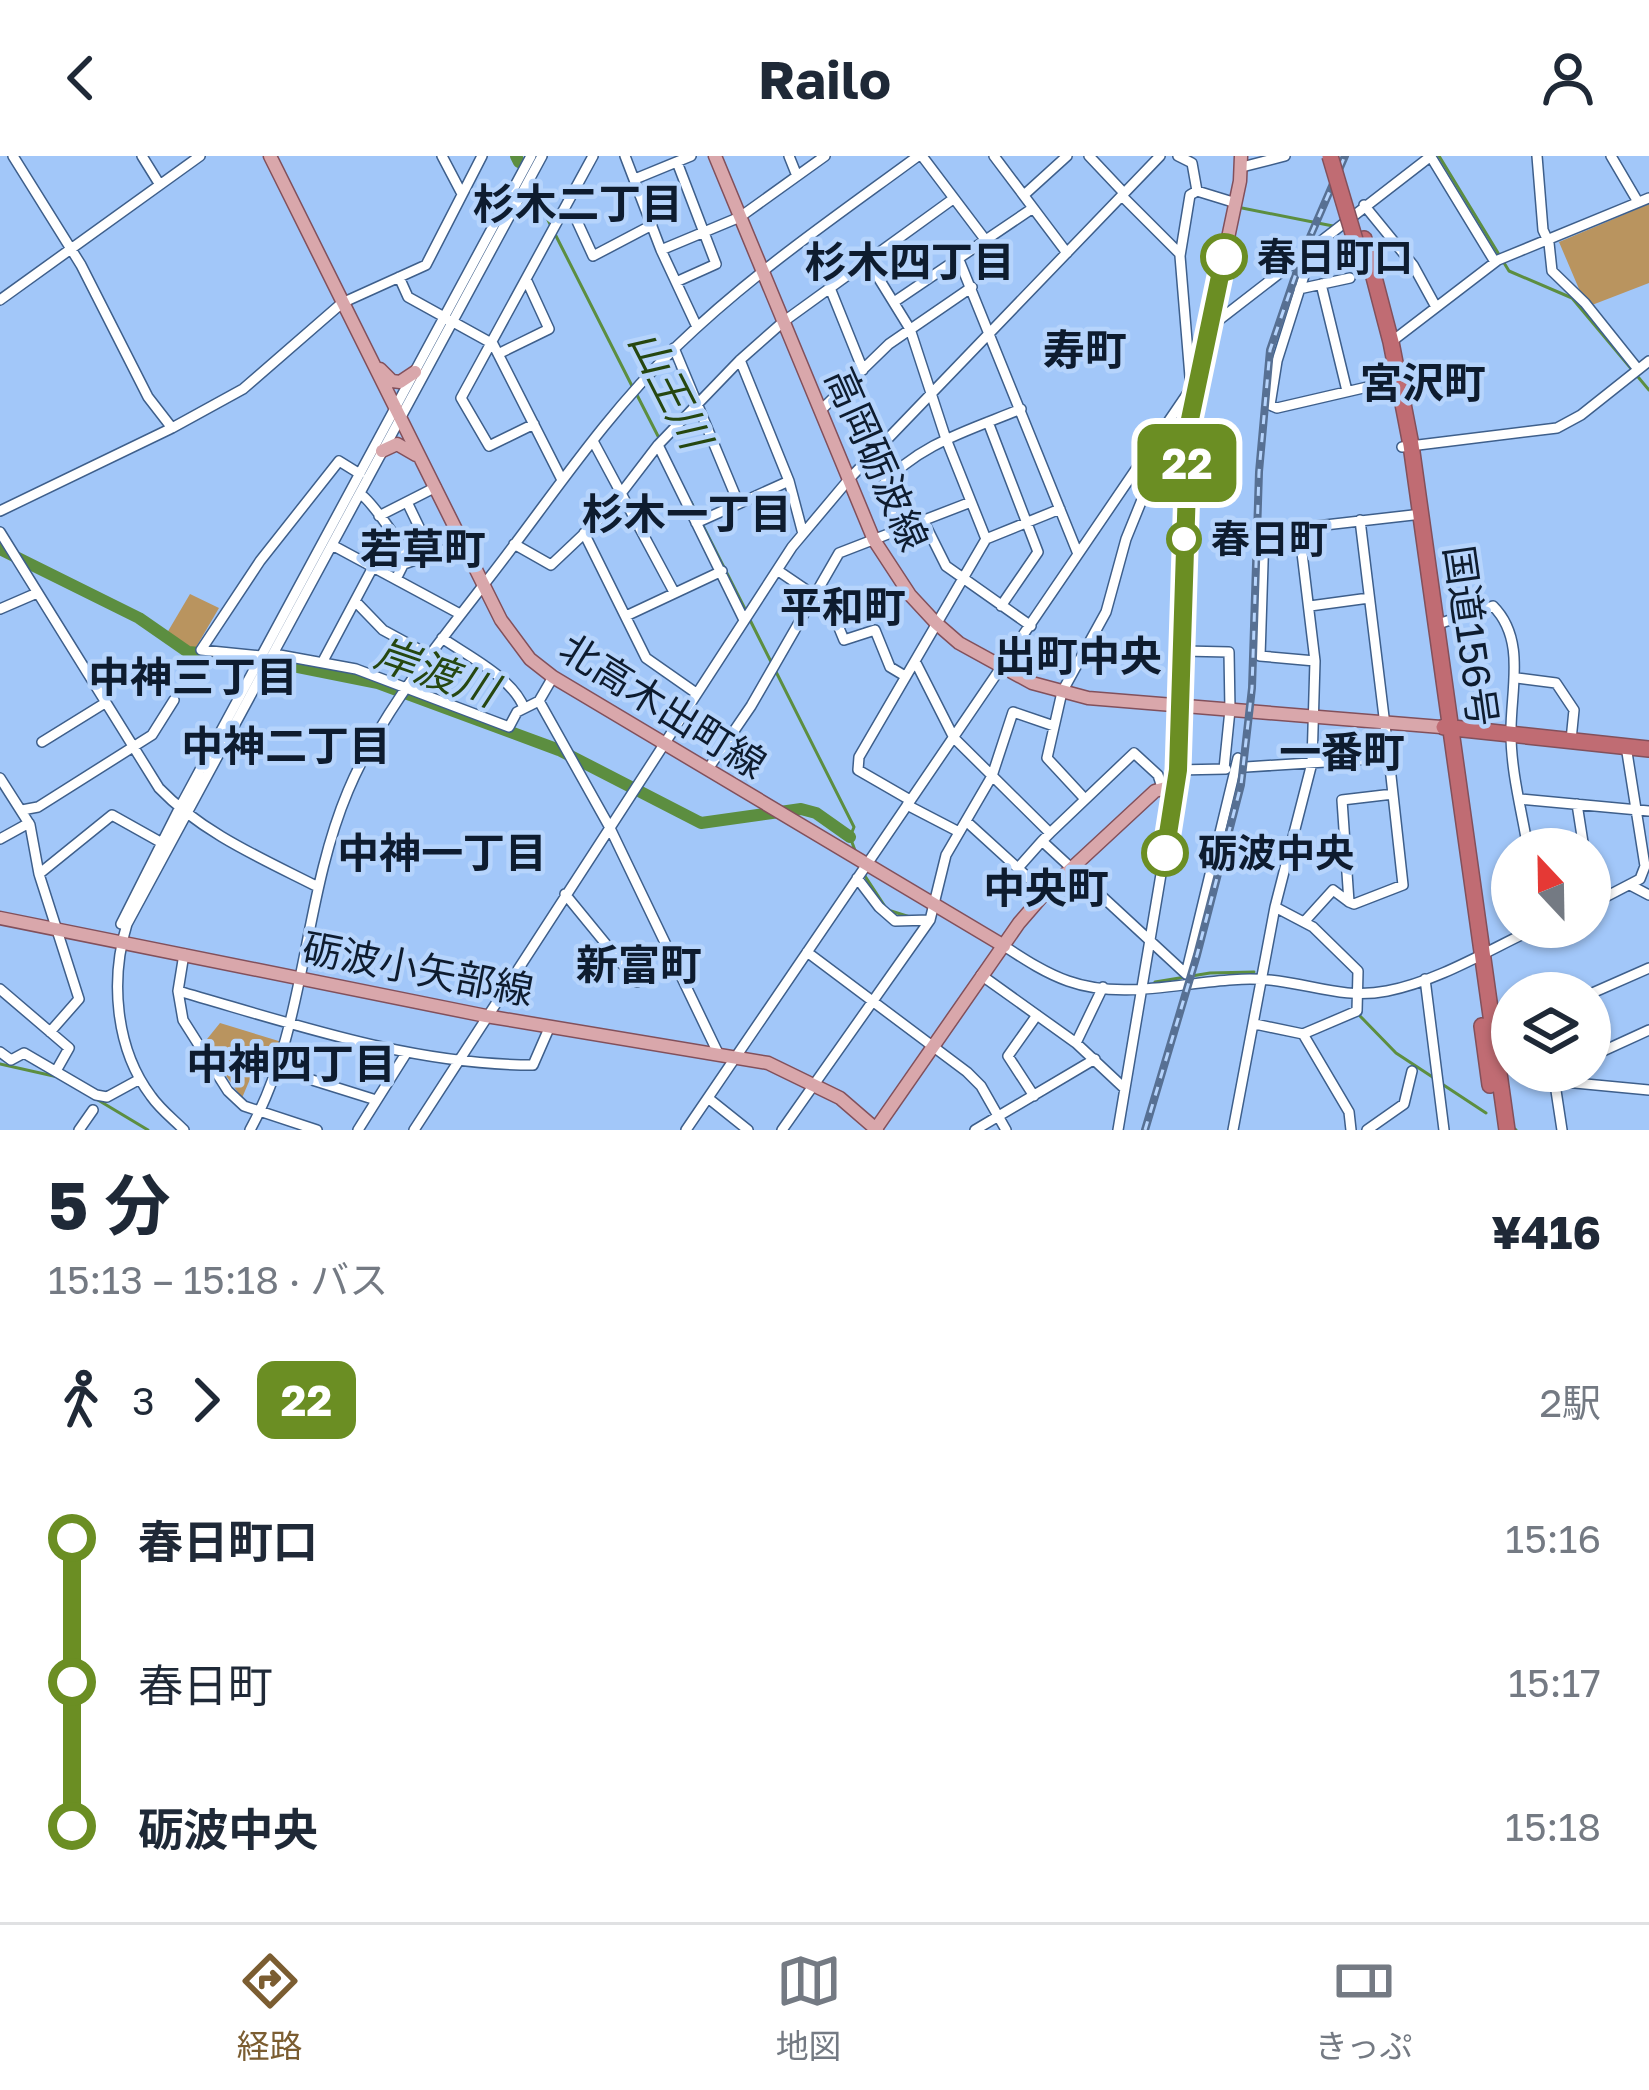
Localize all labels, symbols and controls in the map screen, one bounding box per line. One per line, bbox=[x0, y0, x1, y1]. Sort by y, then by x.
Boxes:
icon: back bbox=[48, 45, 114, 111]
icon: person bbox=[1535, 45, 1601, 111]
text: Railo bbox=[758, 46, 891, 111]
district label: 杉木二丁目 bbox=[473, 178, 683, 228]
place label: 春日町口 bbox=[1257, 233, 1413, 280]
marker: 春日町口 bbox=[1202, 235, 1246, 279]
district label: 杉木四丁目 bbox=[805, 236, 1015, 286]
water label: 山王川 bbox=[620, 321, 724, 460]
district label: 寿町 bbox=[1043, 324, 1127, 374]
district label: 宮沢町 bbox=[1360, 357, 1486, 407]
street label: 高岡砺波線 bbox=[816, 360, 939, 557]
line badge: 22 bbox=[1133, 424, 1241, 502]
text: 22 bbox=[1161, 438, 1213, 488]
district label: 杉木一丁目 bbox=[582, 488, 792, 538]
place label: 春日町 bbox=[1211, 515, 1328, 562]
district label: 若草町 bbox=[360, 523, 486, 573]
marker: 春日町 bbox=[1168, 523, 1200, 555]
street label: 国道156号 bbox=[1436, 542, 1507, 729]
district label: 平和町 bbox=[780, 581, 906, 631]
street label: 北高木出町線 bbox=[552, 624, 775, 788]
water label: 岸渡川 bbox=[369, 627, 508, 717]
district label: 出町中央 bbox=[994, 630, 1162, 680]
district label: 中神三丁目 bbox=[88, 651, 298, 701]
district label: 中神二丁目 bbox=[181, 720, 391, 770]
district label: 一番町 bbox=[1279, 726, 1405, 776]
district label: 中神一丁目 bbox=[337, 827, 547, 877]
north arrow bbox=[1491, 828, 1611, 948]
map controls bbox=[1491, 828, 1611, 1092]
place label: 砺波中央 bbox=[1198, 829, 1354, 876]
marker: 砺波中央 bbox=[1143, 831, 1187, 875]
district label: 中央町 bbox=[983, 862, 1109, 912]
street label: 砺波小矢部線 bbox=[299, 923, 537, 1014]
district label: 新富町 bbox=[576, 939, 702, 989]
button: layers bbox=[1491, 972, 1611, 1092]
district label: 中神四丁目 bbox=[186, 1038, 396, 1088]
text: 5 分 bbox=[48, 1164, 171, 1244]
text: ¥416 bbox=[1491, 1205, 1601, 1259]
text: 15:13 – 15:18 · バス bbox=[48, 1256, 388, 1303]
icon: walk bbox=[48, 1367, 114, 1433]
icon: forward bbox=[173, 1367, 239, 1433]
text: 22 bbox=[281, 1375, 332, 1425]
text: 3 bbox=[132, 1377, 155, 1424]
text: 2駅 bbox=[1539, 1379, 1601, 1426]
text: 春日町口 bbox=[138, 1514, 318, 1568]
text: 15:16 bbox=[1505, 1515, 1601, 1562]
text: 春日町 bbox=[138, 1658, 273, 1712]
text: 15:17 bbox=[1508, 1659, 1601, 1706]
text: 砺波中央 bbox=[138, 1802, 318, 1856]
text: 15:18 bbox=[1505, 1803, 1601, 1850]
tab: 経路 bbox=[237, 1948, 303, 2068]
tab: 地図 bbox=[776, 1948, 842, 2068]
tab: きっぷ bbox=[1315, 1948, 1412, 2068]

